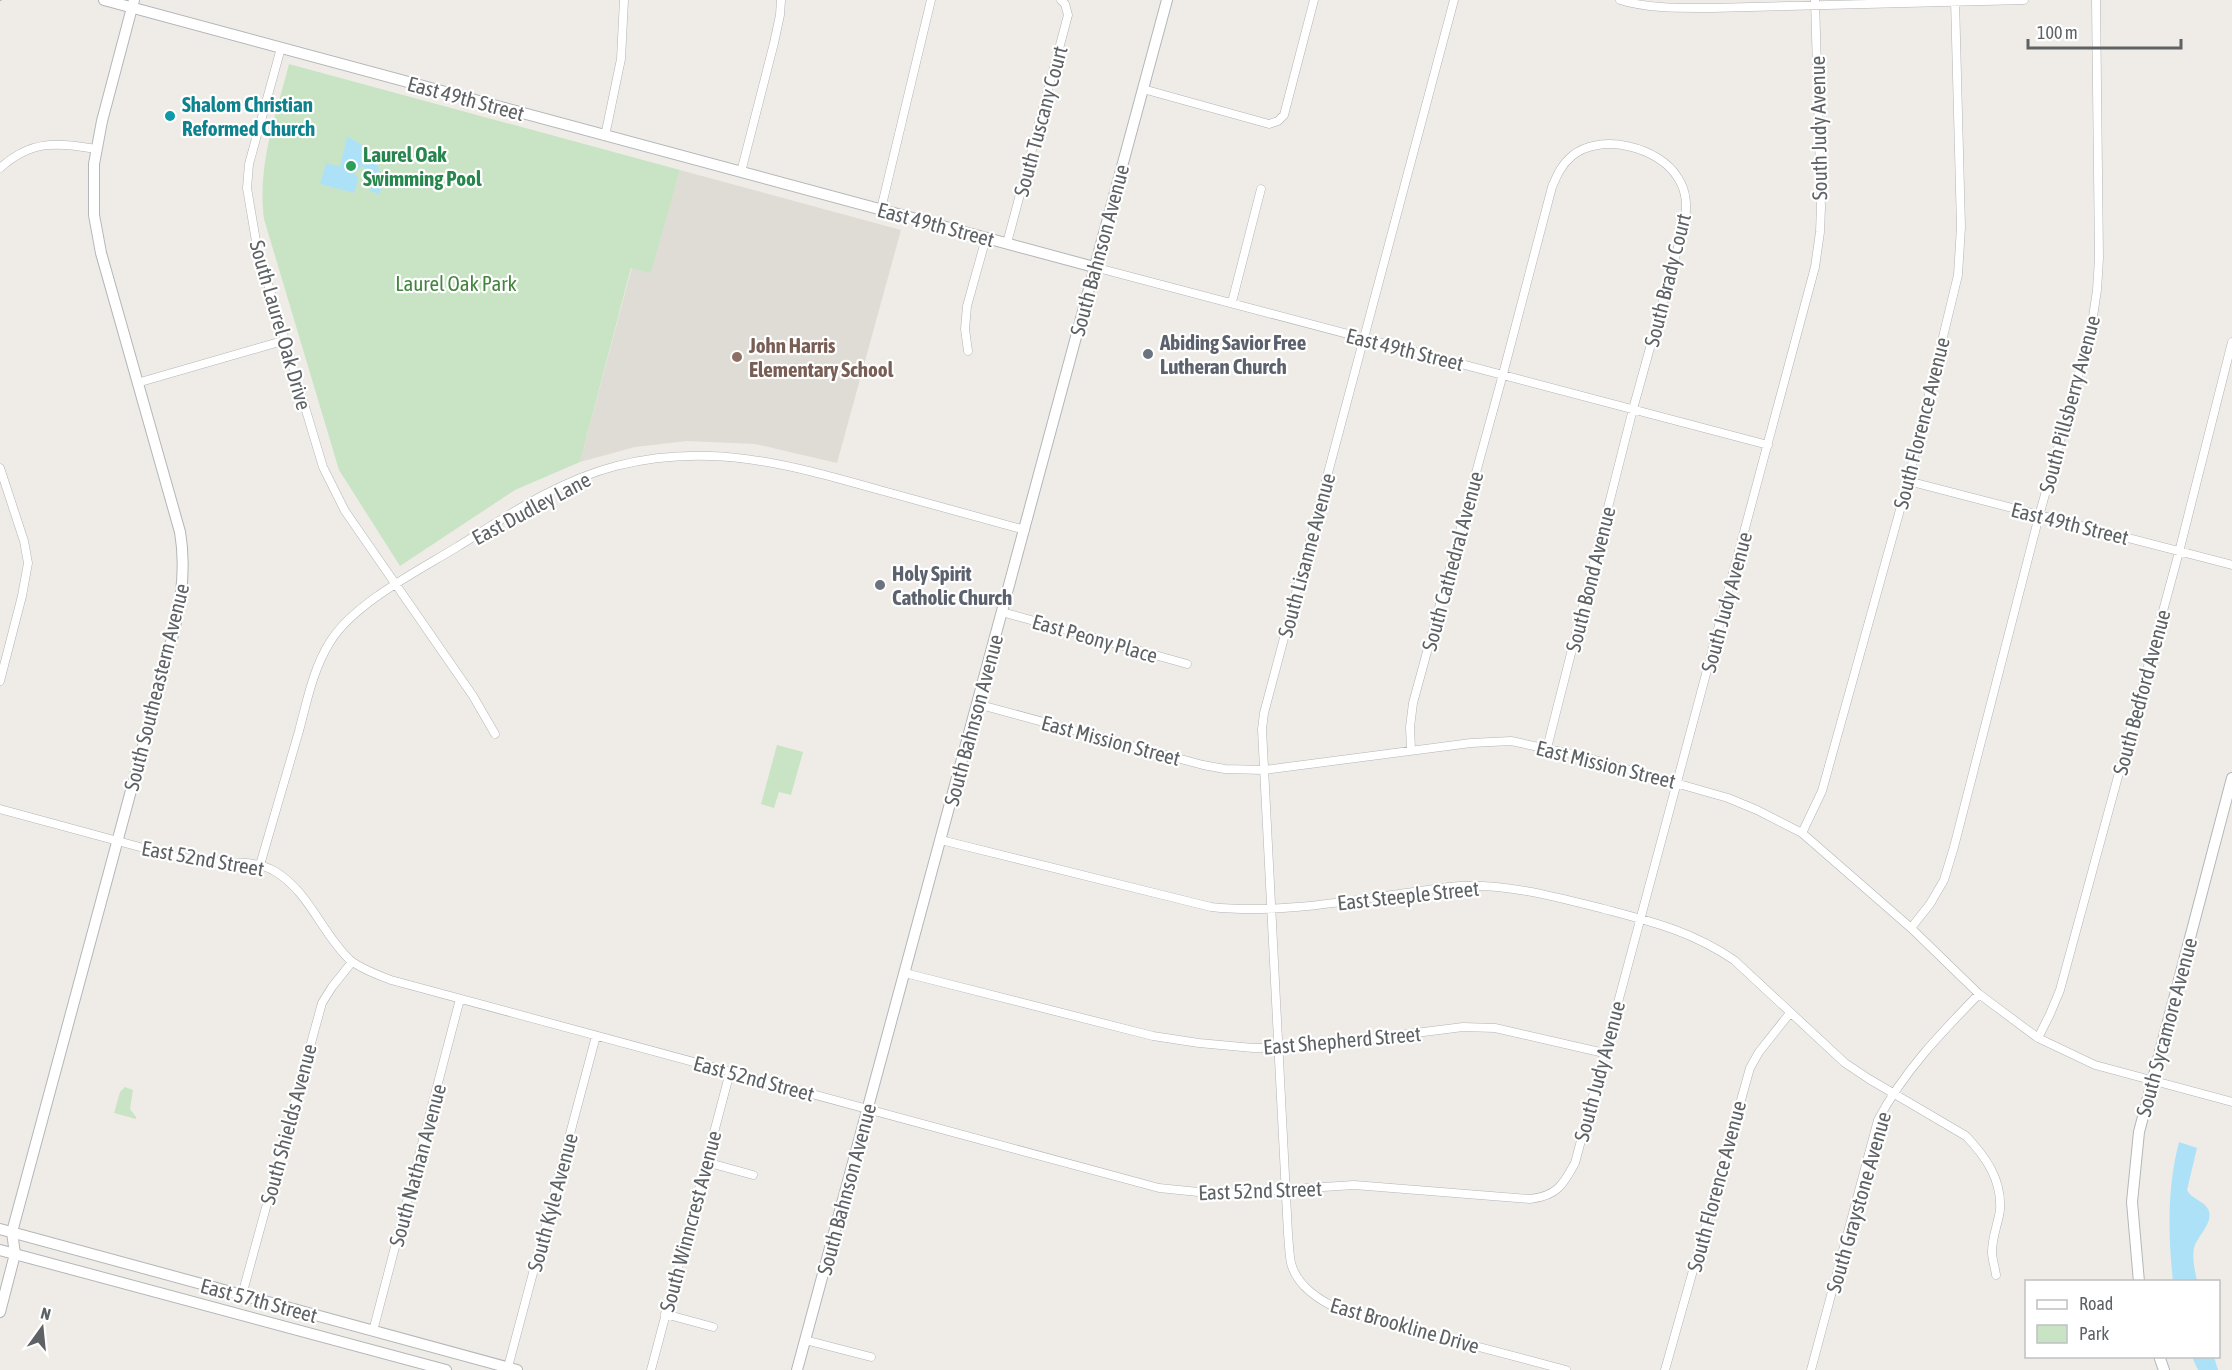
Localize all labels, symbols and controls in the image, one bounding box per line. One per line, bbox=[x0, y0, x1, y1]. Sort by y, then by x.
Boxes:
scale bar bbox=[2028, 12, 2181, 50]
text: 100 m bbox=[2037, 22, 2078, 43]
street label: South Tuscany Court bbox=[1008, 43, 1072, 199]
street label: South Judy Avenue bbox=[1805, 56, 1831, 200]
street label: East 49th Street bbox=[405, 71, 527, 125]
place label: Shalom Christian Reformed Church bbox=[182, 92, 315, 140]
marker: Shalom Christian Reformed Church bbox=[163, 109, 177, 123]
place label: Laurel Oak Swimming Pool bbox=[363, 142, 482, 190]
marker: Laurel Oak Swimming Pool bbox=[344, 159, 358, 173]
street label: South Bahnson Avenue bbox=[1065, 162, 1133, 338]
street label: East 49th Street bbox=[875, 197, 997, 251]
street label: South Brady Court bbox=[1639, 211, 1695, 349]
street label: South Laurel Oak Drive bbox=[245, 238, 317, 412]
park label: Laurel Oak Park bbox=[395, 271, 517, 295]
street label: South Pillsberry Avenue bbox=[2034, 313, 2104, 495]
street label: East 49th Street bbox=[1344, 323, 1466, 375]
place label: Abiding Savior Free Lutheran Church bbox=[1159, 330, 1306, 378]
place label: John Harris Elementary School bbox=[748, 333, 894, 381]
street label: South Florence Avenue bbox=[1888, 335, 1954, 511]
marker: Abiding Savior Free Lutheran Church bbox=[1141, 347, 1155, 361]
marker: John Harris Elementary School bbox=[730, 350, 744, 364]
street label: East Dudley Lane bbox=[468, 467, 594, 549]
street label: South Cathedral Avenue bbox=[1416, 469, 1488, 653]
street label: South Lisanne Avenue bbox=[1273, 470, 1339, 640]
street label: East 49th Street bbox=[2009, 497, 2131, 549]
street label: South Bond Avenue bbox=[1560, 504, 1620, 654]
street label: South Judy Avenue bbox=[1696, 529, 1756, 675]
place label: Holy Spirit Catholic Church bbox=[892, 561, 1012, 609]
marker: Holy Spirit Catholic Church bbox=[873, 578, 887, 592]
street label: South Southeastern Avenue bbox=[119, 581, 193, 793]
street label: South Bedford Avenue bbox=[2107, 607, 2175, 777]
street label: East Peony Place bbox=[1030, 609, 1160, 667]
street label: South Bahnson Avenue bbox=[939, 632, 1007, 808]
street label: East Mission Street bbox=[1039, 710, 1183, 770]
street label: East Mission Street bbox=[1534, 735, 1678, 793]
street label: East 52nd Street bbox=[140, 835, 266, 881]
street label: East Steeple Street bbox=[1336, 876, 1480, 914]
street label: South Sycamore Avenue bbox=[2131, 935, 2201, 1119]
street label: South Judy Avenue bbox=[1569, 998, 1629, 1144]
street label: East Shepherd Street bbox=[1262, 1021, 1422, 1059]
street label: South Shields Avenue bbox=[255, 1041, 321, 1207]
street label: East 52nd Street bbox=[691, 1050, 817, 1106]
street label: South Nathan Avenue bbox=[384, 1081, 450, 1249]
street label: South Florence Avenue bbox=[1682, 1098, 1750, 1274]
street label: South Bahnson Avenue bbox=[812, 1101, 880, 1277]
street label: South Graystone Avenue bbox=[1821, 1109, 1895, 1295]
street label: South Winncrest Avenue bbox=[654, 1128, 726, 1314]
street label: South Kyle Avenue bbox=[522, 1130, 582, 1274]
street label: East 52nd Street bbox=[1198, 1176, 1322, 1204]
street label: East 57th Street bbox=[198, 1273, 320, 1327]
legend bbox=[2025, 1280, 2220, 1358]
street label: East Brookline Drive bbox=[1328, 1292, 1482, 1358]
text: Road bbox=[2079, 1293, 2113, 1314]
north arrow bbox=[12, 1298, 72, 1358]
text: N bbox=[39, 1304, 53, 1323]
text: Park bbox=[2079, 1323, 2109, 1344]

